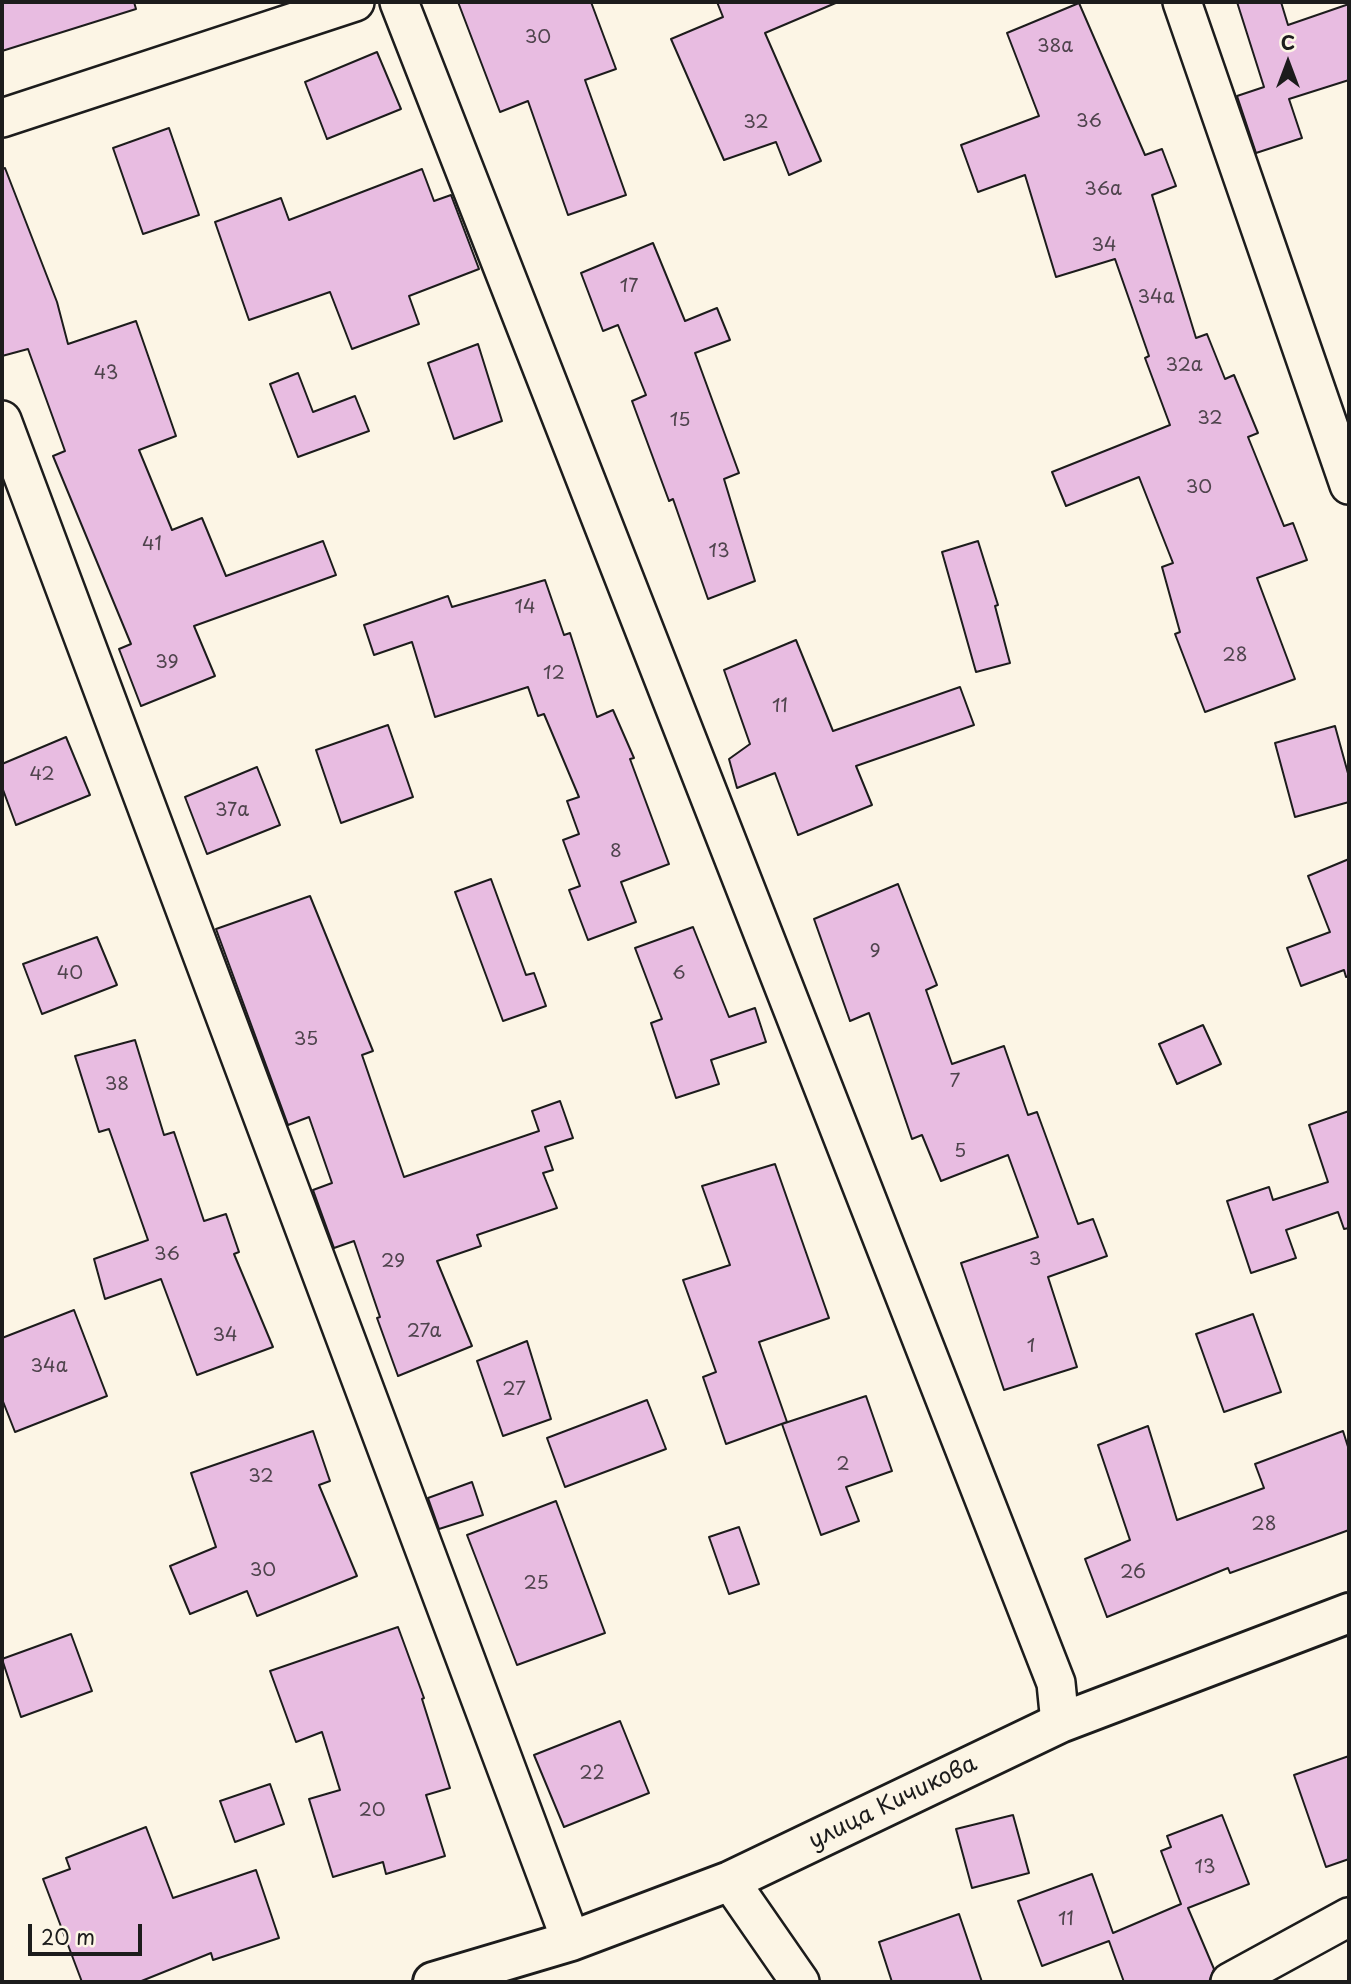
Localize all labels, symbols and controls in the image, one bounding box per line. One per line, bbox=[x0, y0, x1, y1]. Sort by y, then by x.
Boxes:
house number: 30 bbox=[525, 27, 551, 49]
north arrow bbox=[1253, 28, 1323, 98]
text: С bbox=[1281, 28, 1295, 56]
house number: 38а bbox=[1037, 36, 1073, 58]
house number: 36 bbox=[1076, 111, 1102, 133]
house number: 32 bbox=[743, 112, 769, 134]
house number: 36а bbox=[1084, 179, 1122, 201]
house number: 34 bbox=[1091, 235, 1117, 257]
house number: 17 bbox=[620, 276, 638, 298]
house number: 34а bbox=[1138, 287, 1174, 309]
house number: 32а bbox=[1165, 355, 1203, 377]
house number: 43 bbox=[94, 363, 118, 385]
house number: 32 bbox=[1197, 408, 1223, 430]
house number: 15 bbox=[670, 410, 690, 432]
house number: 30 bbox=[1186, 477, 1212, 499]
house number: 41 bbox=[142, 534, 162, 556]
house number: 13 bbox=[708, 541, 730, 563]
house number: 14 bbox=[514, 597, 536, 619]
house number: 28 bbox=[1222, 645, 1248, 667]
house number: 39 bbox=[155, 652, 179, 674]
house number: 12 bbox=[543, 663, 565, 685]
house number: 11 bbox=[772, 696, 788, 718]
house number: 42 bbox=[29, 764, 55, 786]
house number: 37а bbox=[215, 800, 249, 822]
house number: 8 bbox=[610, 841, 622, 863]
house number: 9 bbox=[869, 941, 881, 963]
house number: 40 bbox=[57, 963, 83, 985]
house number: 6 bbox=[672, 963, 686, 985]
house number: 35 bbox=[294, 1029, 318, 1051]
house number: 7 bbox=[950, 1071, 960, 1093]
house number: 38 bbox=[105, 1074, 129, 1096]
house number: 5 bbox=[954, 1141, 966, 1163]
house number: 36 bbox=[154, 1244, 180, 1266]
house number: 3 bbox=[1029, 1249, 1041, 1271]
house number: 29 bbox=[381, 1251, 405, 1273]
house number: 27а bbox=[407, 1321, 441, 1343]
house number: 34 bbox=[212, 1325, 238, 1347]
house number: 1 bbox=[1027, 1336, 1035, 1358]
house number: 34а bbox=[31, 1356, 67, 1378]
house number: 27 bbox=[502, 1379, 526, 1401]
house number: 2 bbox=[836, 1454, 850, 1476]
house number: 32 bbox=[248, 1466, 274, 1488]
house number: 28 bbox=[1251, 1514, 1277, 1536]
house number: 30 bbox=[250, 1560, 276, 1582]
house number: 26 bbox=[1120, 1562, 1146, 1584]
house number: 25 bbox=[523, 1573, 549, 1595]
street label: улица Кичикова bbox=[804, 1750, 982, 1856]
house number: 22 bbox=[579, 1763, 605, 1785]
house number: 20 bbox=[358, 1800, 386, 1822]
house number: 13 bbox=[1194, 1857, 1216, 1879]
house number: 11 bbox=[1058, 1909, 1074, 1931]
scale bar bbox=[32, 1910, 145, 1954]
text: 20 m bbox=[41, 1920, 95, 1952]

